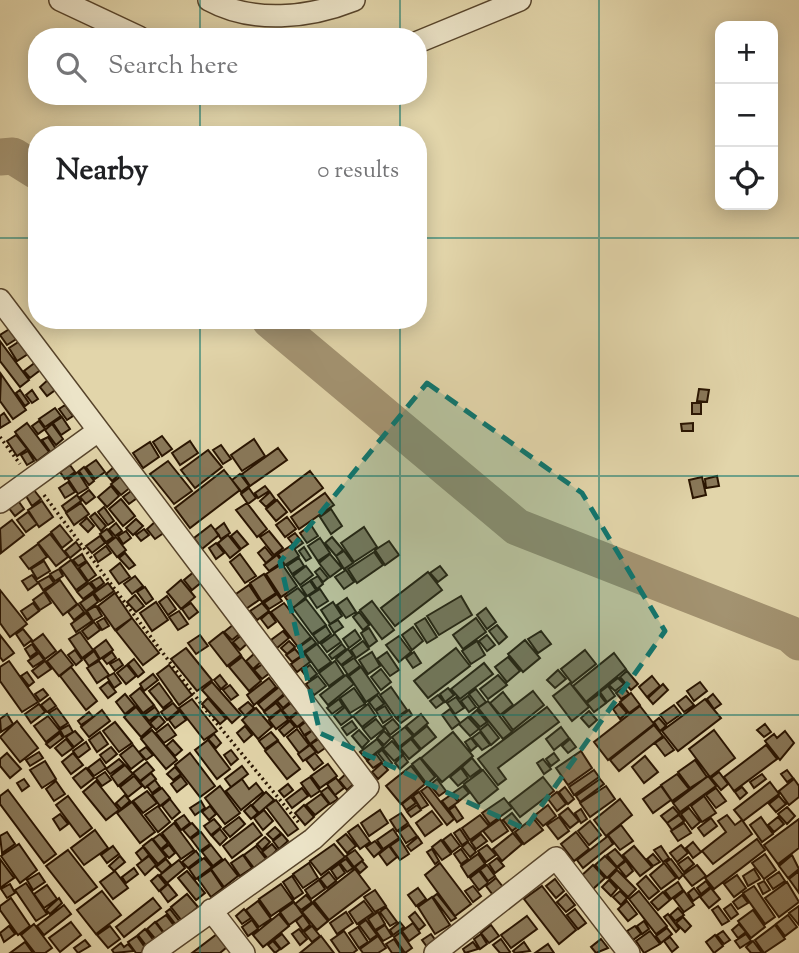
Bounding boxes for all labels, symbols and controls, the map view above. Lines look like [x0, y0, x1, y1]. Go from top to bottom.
map controls [715, 21, 778, 210]
button: + [715, 21, 778, 84]
search box [28, 28, 427, 105]
icon: search [52, 48, 90, 86]
text: Search here [108, 48, 238, 85]
button: − [715, 84, 778, 147]
button: locate [715, 147, 778, 210]
text: Nearby [56, 150, 148, 193]
text: 0 results [317, 155, 399, 188]

